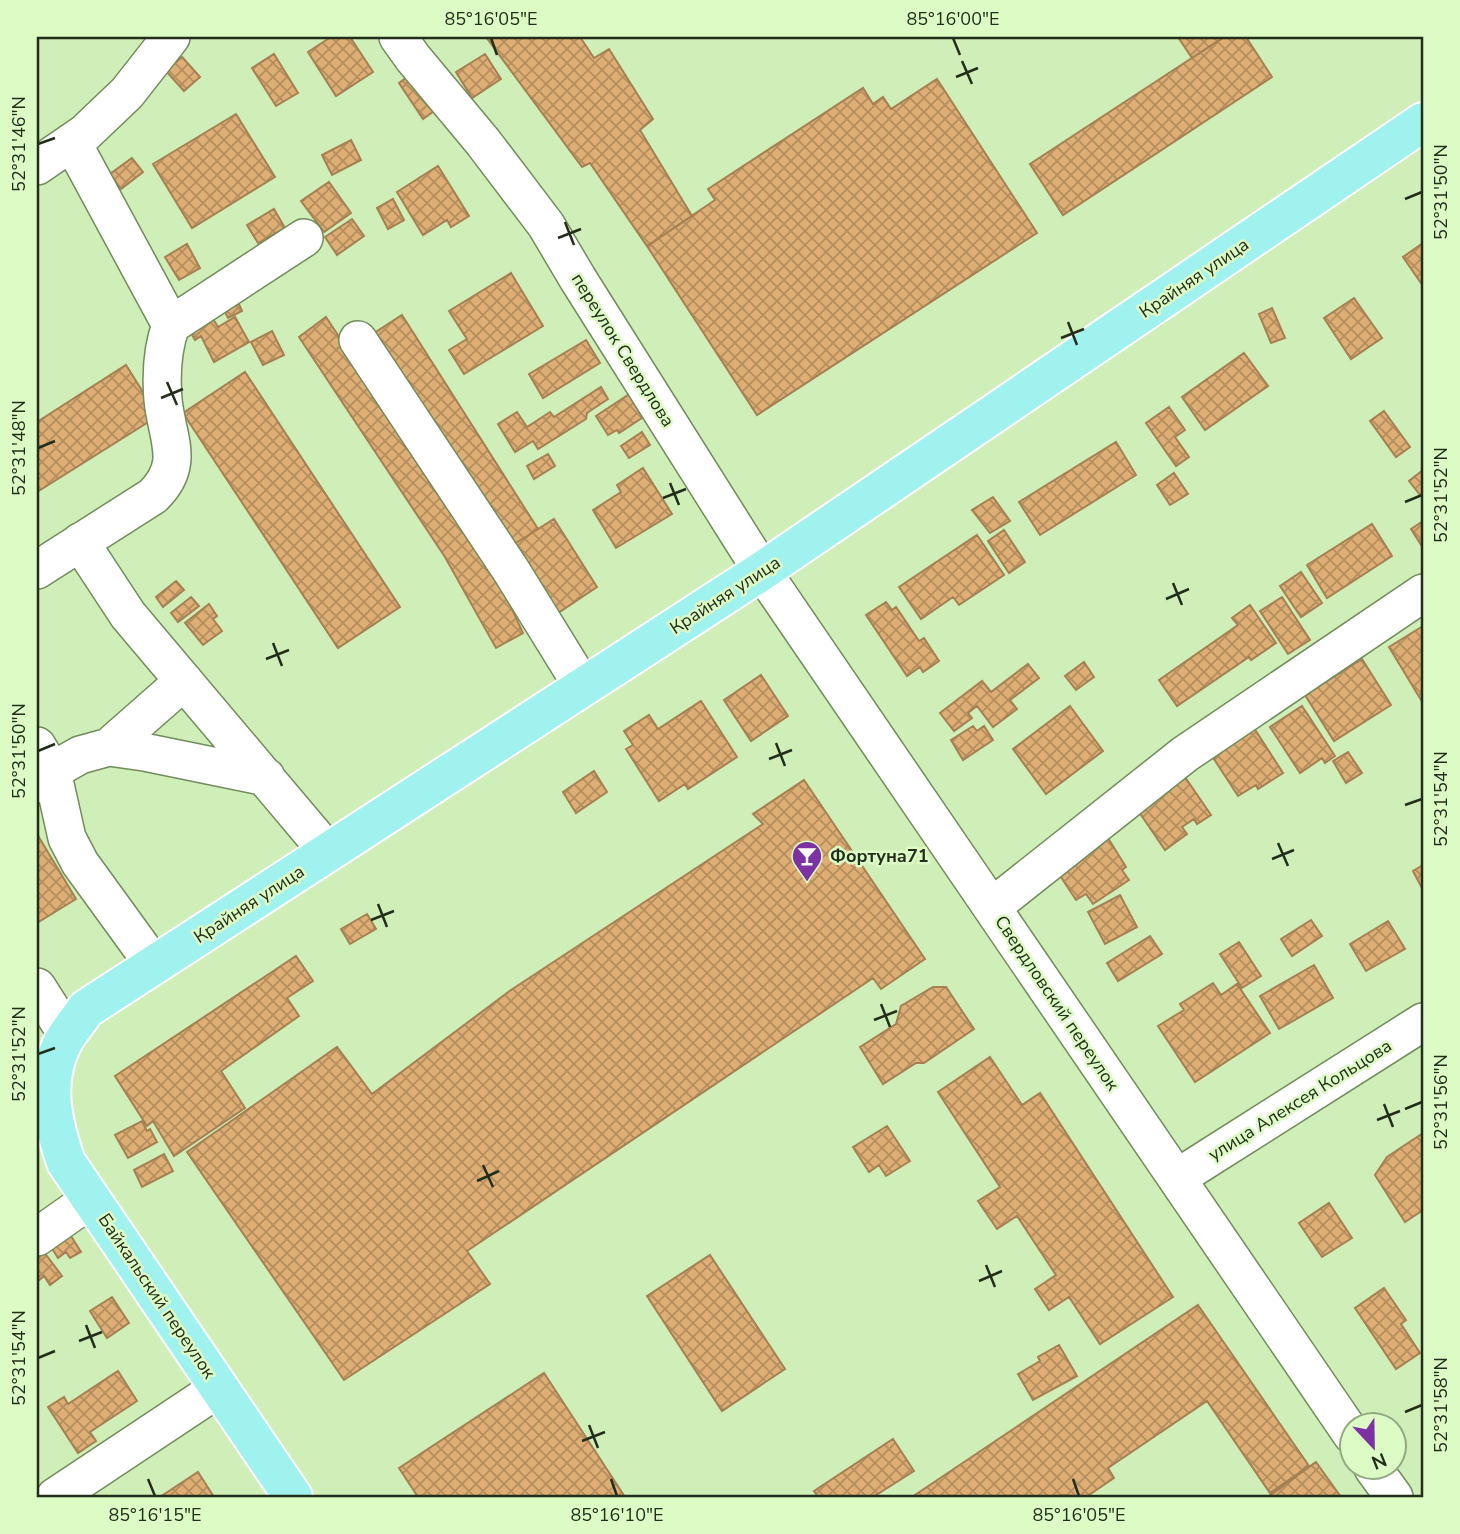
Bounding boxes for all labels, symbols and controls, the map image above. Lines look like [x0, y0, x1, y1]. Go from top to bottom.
text: 85°16'05"E [445, 7, 538, 31]
text: 85°16'00"E [907, 7, 1000, 31]
text: 52°31'46"N [7, 96, 31, 192]
text: 52°31'50"N [1429, 144, 1453, 240]
street label: Крайняя улица [1135, 232, 1253, 324]
street label: переулок Свердлова [566, 269, 680, 431]
text: 52°31'48"N [7, 400, 31, 496]
text: 52°31'52"N [1429, 447, 1453, 543]
street label: Крайняя улица [665, 550, 785, 640]
text: 52°31'50"N [7, 703, 31, 799]
text: 52°31'54"N [1429, 751, 1453, 847]
bar icon: Фортуна71 [790, 839, 824, 883]
place label: Фортуна71 [830, 844, 929, 868]
street label: Крайняя улица [189, 859, 309, 949]
street label: Свердловский переулок [989, 911, 1125, 1096]
text: 52°31'52"N [7, 1006, 31, 1102]
street label: улица Алексея Кольцова [1204, 1034, 1396, 1166]
text: 52°31'56"N [1429, 1054, 1453, 1150]
street label: Байкальский переулок [93, 1209, 222, 1384]
text: 52°31'54"N [7, 1310, 31, 1406]
text: 52°31'58"N [1429, 1357, 1453, 1453]
north arrow [1338, 1412, 1408, 1482]
text: N [1368, 1446, 1390, 1476]
text: 85°16'15"E [109, 1503, 202, 1527]
text: 85°16'10"E [571, 1503, 664, 1527]
text: 85°16'05"E [1033, 1503, 1126, 1527]

